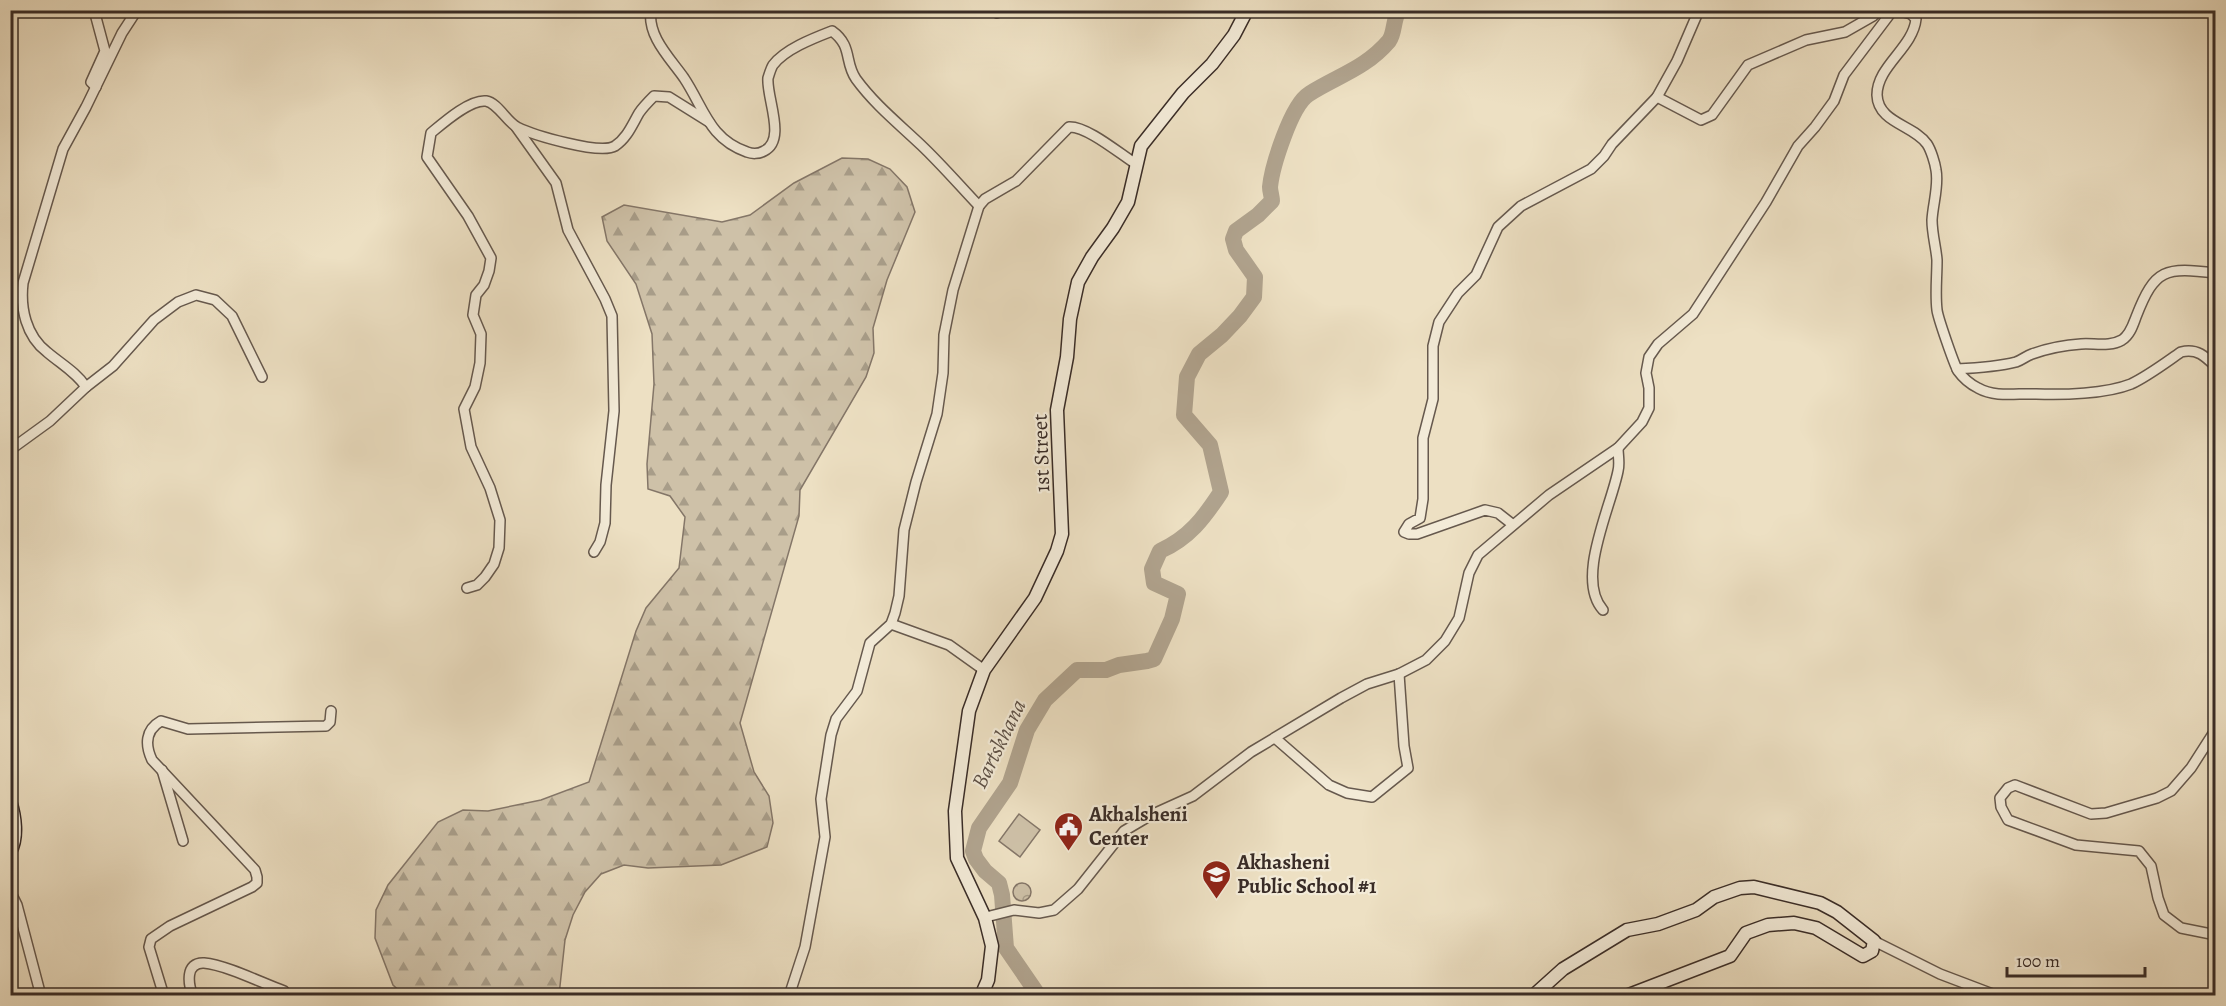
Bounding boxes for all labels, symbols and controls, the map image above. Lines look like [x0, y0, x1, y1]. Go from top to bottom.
street label: 1st Street [1026, 413, 1056, 493]
water label: Bartskhana [965, 694, 1033, 794]
place label: Akhalsheni Center [1088, 800, 1188, 852]
public building icon: Akhalsheni Center [1052, 810, 1084, 852]
place label: Akhasheni Public School #1 [1236, 848, 1377, 900]
school or university icon: Akhasheni Public School #1 [1200, 858, 1232, 900]
scale bar [2007, 940, 2145, 978]
text: 100 m [2016, 949, 2060, 973]

